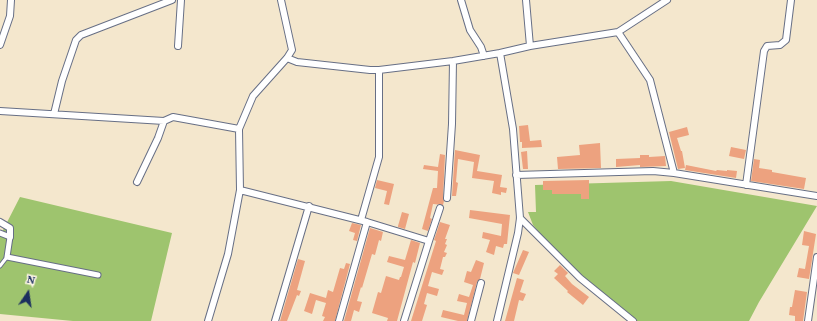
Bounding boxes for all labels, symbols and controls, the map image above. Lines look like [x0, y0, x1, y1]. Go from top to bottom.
north arrow [8, 273, 48, 313]
text: N [25, 273, 36, 289]

